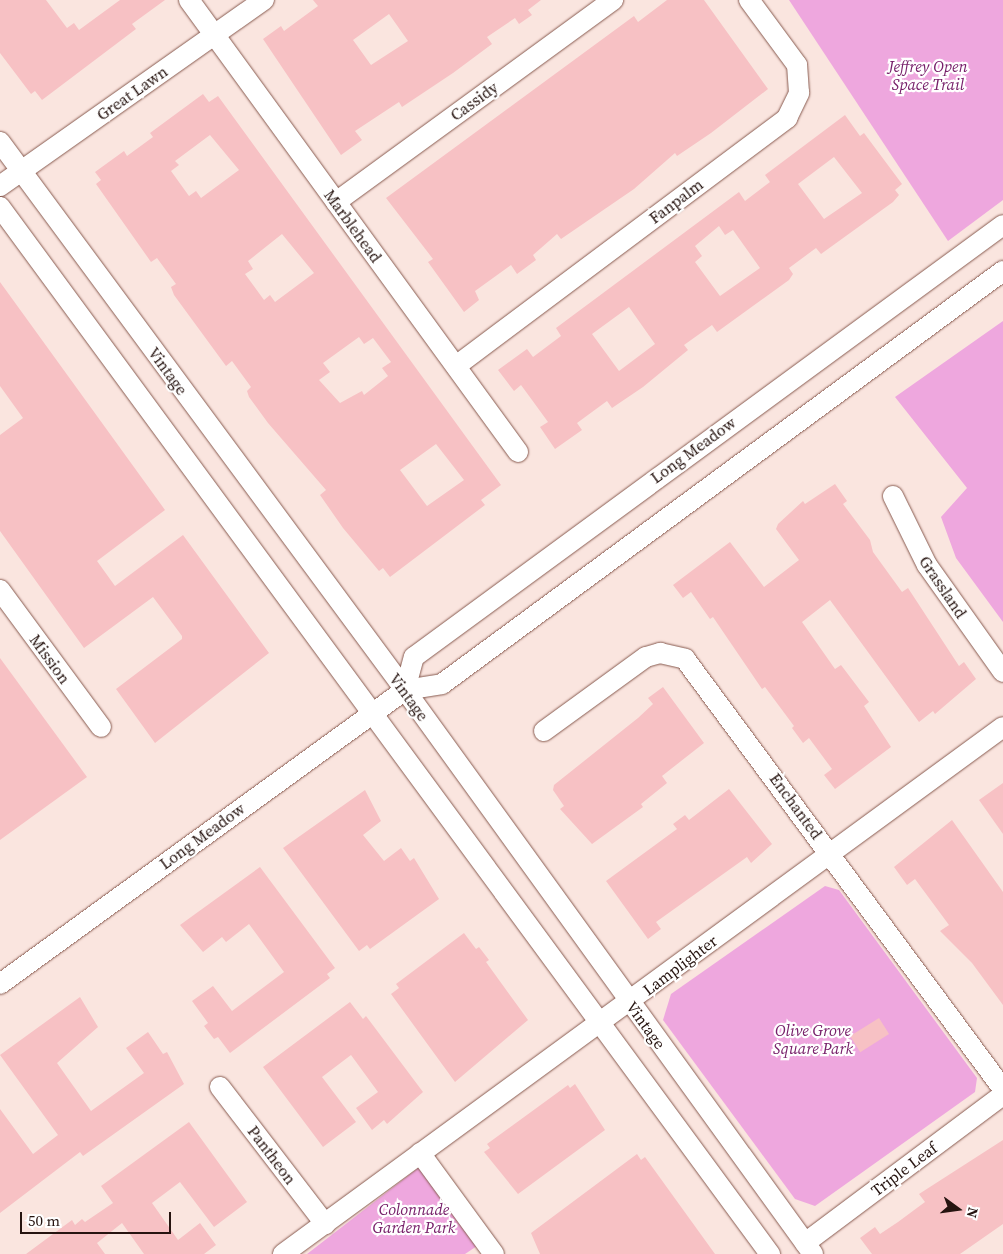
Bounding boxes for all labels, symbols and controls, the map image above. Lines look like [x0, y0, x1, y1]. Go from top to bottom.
park label: Jeffrey Open Space Trail [888, 56, 968, 94]
street label: Great Lawn [93, 62, 171, 124]
street label: Cassidy [447, 77, 501, 125]
street label: Fanpalm [645, 174, 707, 228]
street label: Marblehead [320, 186, 386, 266]
street label: Vintage [144, 343, 192, 399]
street label: Long Meadow [647, 413, 739, 487]
street label: Grassland [915, 552, 971, 622]
street label: Mission [26, 631, 74, 687]
street label: Vintage [385, 669, 433, 725]
street label: Enchanted [766, 769, 826, 843]
street label: Long Meadow [156, 799, 248, 873]
street label: Lamplighter [639, 931, 721, 999]
street label: Vintage [622, 997, 670, 1053]
park label: Olive Grove Square Park [773, 1020, 853, 1058]
street label: Pantheon [244, 1122, 300, 1188]
street label: Triple Leaf [867, 1138, 941, 1200]
north arrow [933, 1184, 983, 1234]
park label: Colonnade Garden Park [373, 1199, 455, 1237]
scale bar [22, 1202, 174, 1234]
text: N [962, 1205, 983, 1220]
text: 50 m [28, 1210, 60, 1231]

